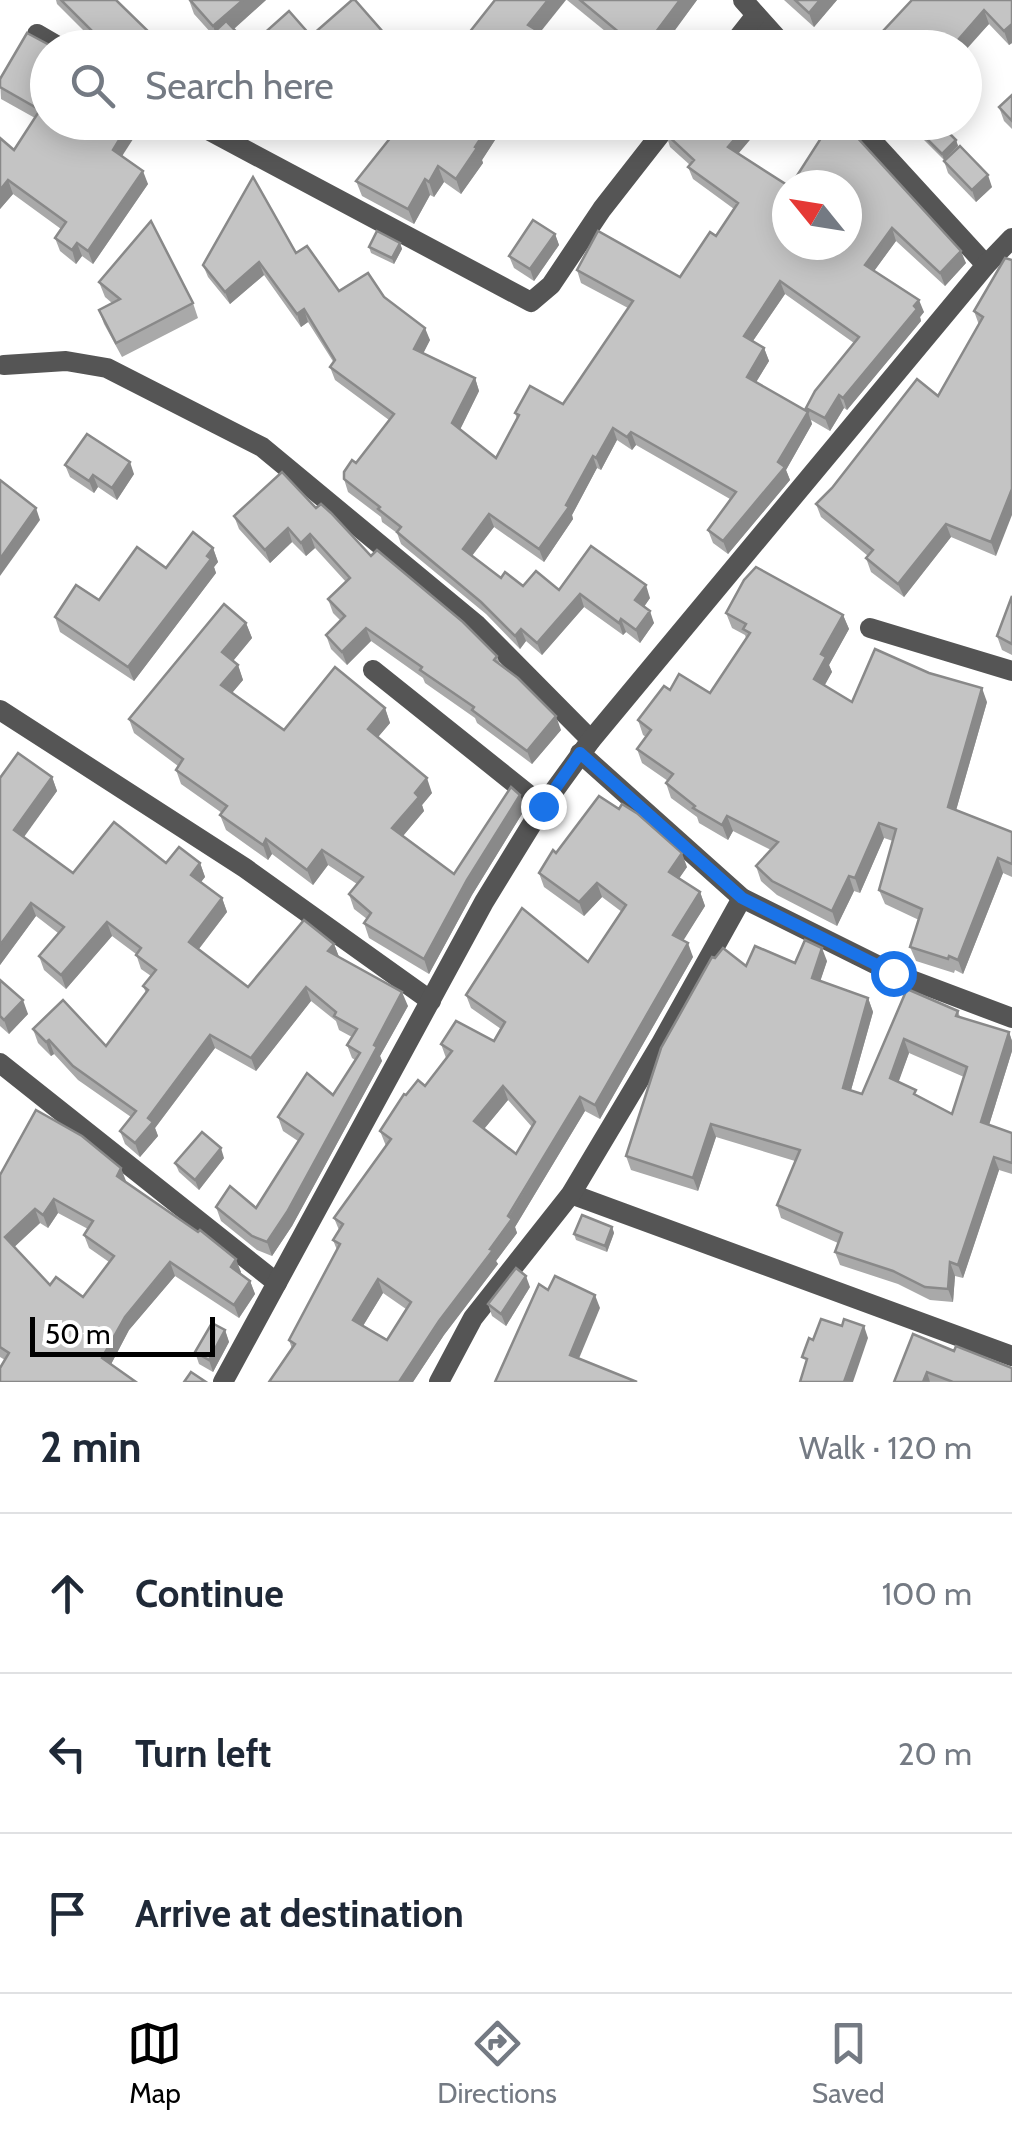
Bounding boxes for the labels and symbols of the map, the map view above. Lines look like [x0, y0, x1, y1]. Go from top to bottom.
north arrow [772, 170, 862, 260]
route end [521, 784, 567, 830]
route start [871, 951, 917, 997]
scale bar [30, 1312, 215, 1356]

